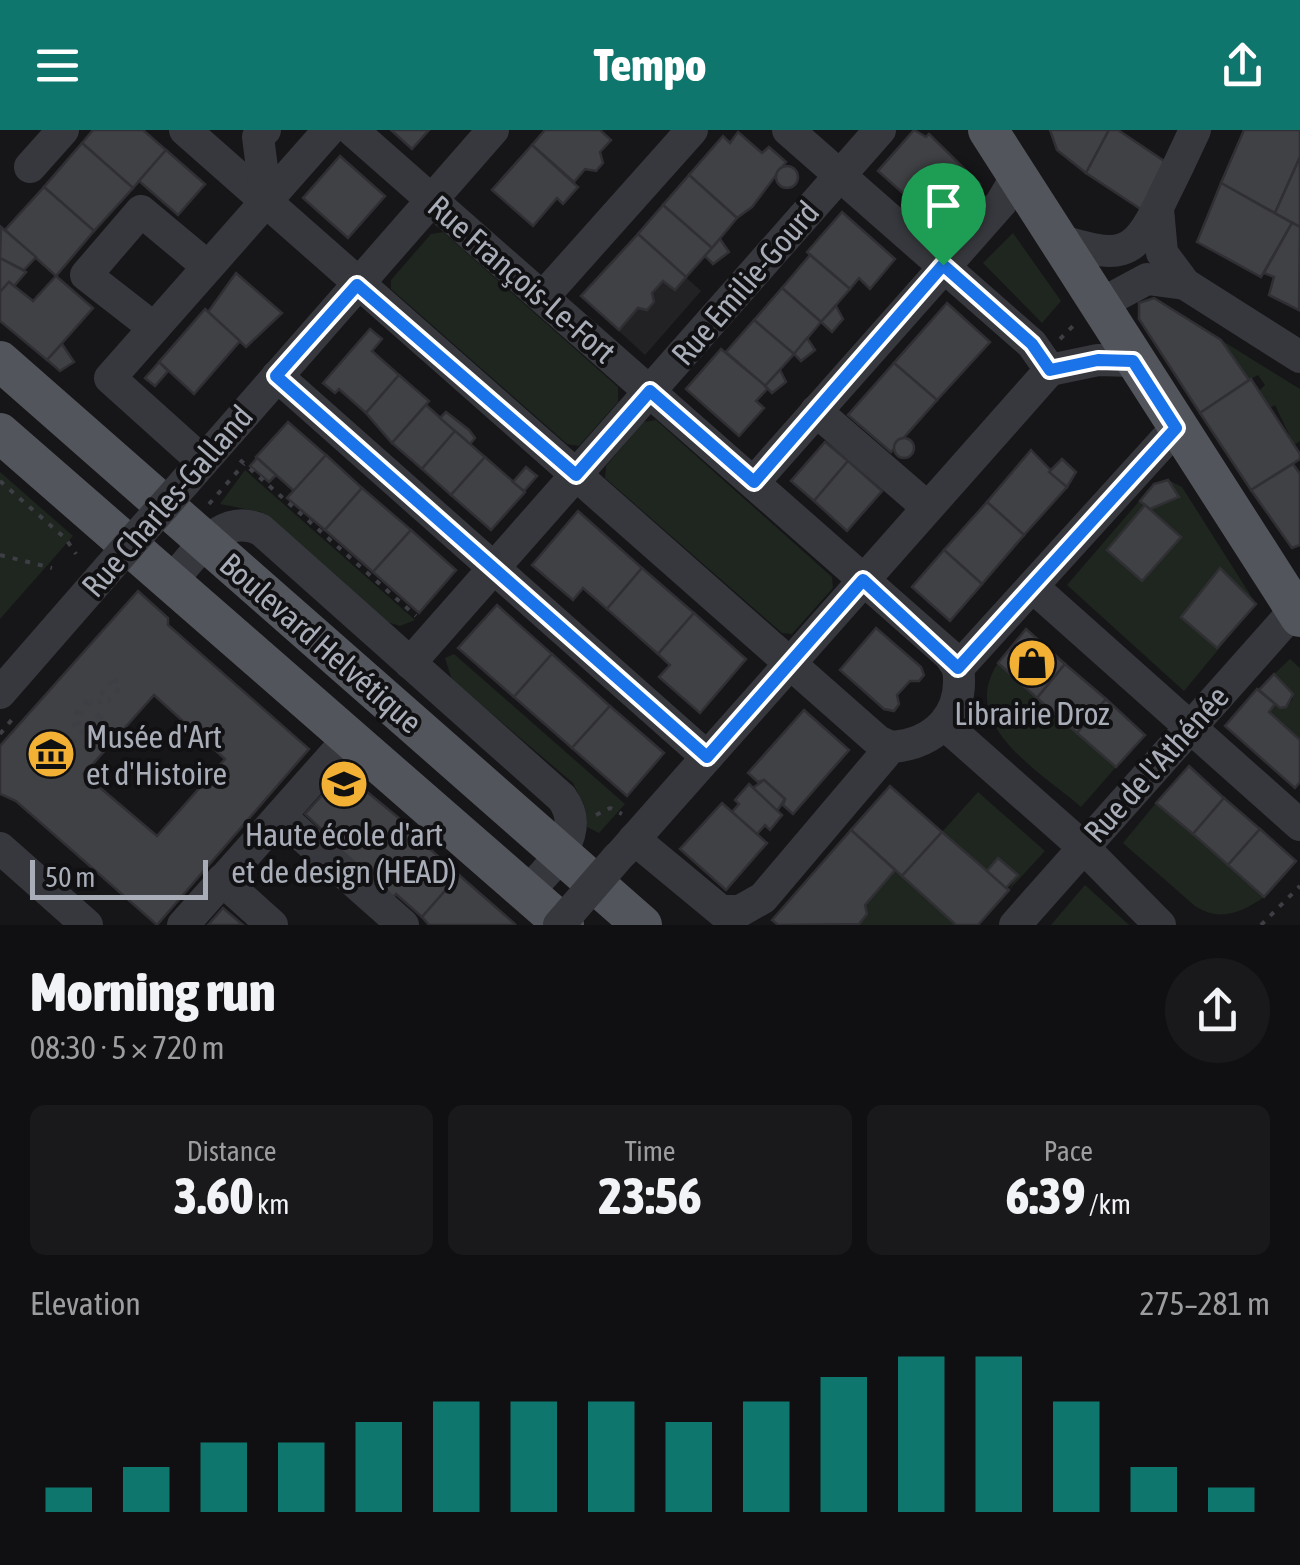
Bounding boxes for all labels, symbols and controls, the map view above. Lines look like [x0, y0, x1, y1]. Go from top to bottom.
icon: menu [30, 38, 85, 93]
icon: share [1215, 38, 1270, 93]
text: Tempo [594, 39, 706, 91]
pin [901, 163, 986, 266]
icon: arrive [916, 178, 971, 233]
street label: Rue François-Le-Fort [421, 188, 623, 370]
street label: Rue Emilie-Gourd [664, 194, 826, 372]
street label: Rue Charles-Galland [74, 398, 260, 604]
street label: Boulevard Helvétique [213, 545, 429, 741]
shop icon: Librairie Droz [1006, 637, 1058, 689]
street label: Rue de l'Athénée [1076, 678, 1236, 850]
place label: Librairie Droz [954, 695, 1110, 732]
place label: Musée d'Art et d'Histoire [86, 718, 227, 792]
museum icon: Musée d'Art et d'Histoire [25, 728, 77, 780]
school or university icon: Haute école d'art et de design (HEAD) [318, 758, 370, 810]
place label: Haute école d'art et de design (HEAD) [231, 816, 457, 890]
scale bar [30, 855, 208, 900]
text: 50 m [45, 861, 95, 893]
button: share [1165, 958, 1270, 1063]
text: Morning run [30, 960, 276, 1023]
text: 08:30 · 5 × 720 m [30, 1029, 224, 1066]
text: Distance [187, 1135, 277, 1167]
text: Time [624, 1135, 676, 1167]
text: Pace [1044, 1135, 1093, 1167]
text: 3.60 [174, 1167, 253, 1225]
text: 23:56 [599, 1167, 701, 1225]
text: 6:39 [1006, 1167, 1085, 1225]
text: km [253, 1188, 290, 1220]
text: /km [1085, 1188, 1131, 1220]
text: Elevation [30, 1285, 141, 1322]
text: 275–281 m [1140, 1285, 1270, 1322]

